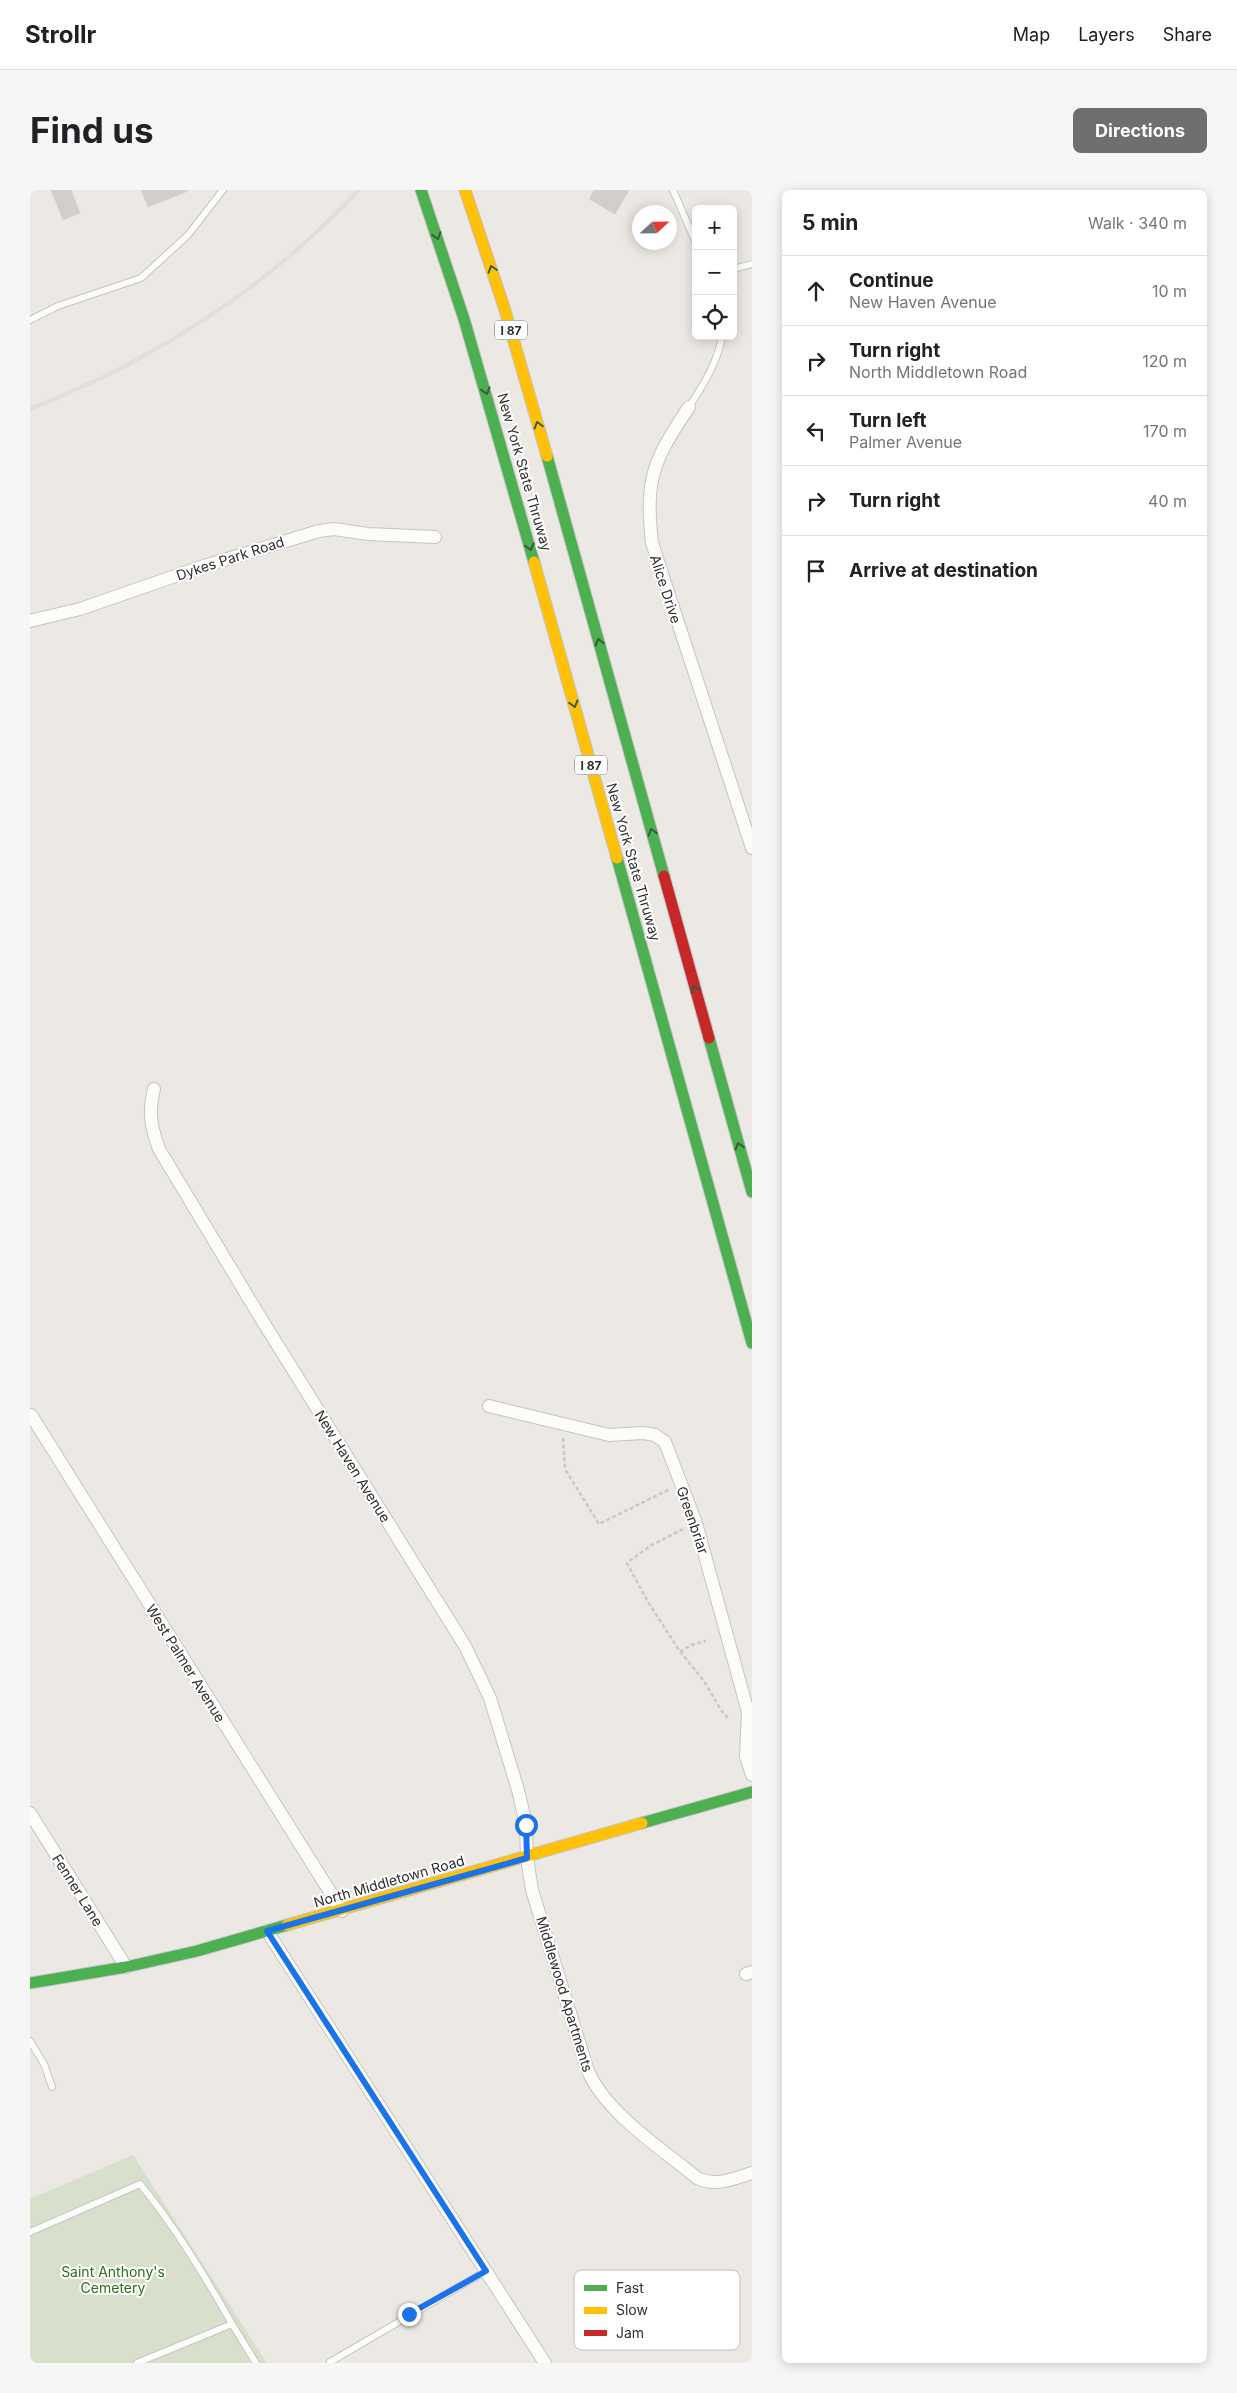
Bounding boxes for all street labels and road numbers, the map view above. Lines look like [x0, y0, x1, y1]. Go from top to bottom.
road number: I 87 [495, 320, 527, 340]
street label: New York State Thruway [494, 391, 556, 553]
street label: Dykes Park Road [174, 533, 286, 583]
street label: Alice Drive [647, 552, 685, 626]
road number: I 87 [575, 756, 607, 774]
street label: New York State Thruway [603, 781, 665, 943]
street label: New Haven Avenue [312, 1407, 394, 1525]
street label: Greenbriar [673, 1484, 713, 1556]
street label: West Palmer Avenue [143, 1601, 229, 1725]
street label: Fenner Lane [49, 1851, 107, 1929]
street label: North Middletown Road [312, 1851, 466, 1911]
street label: Middlewood Apartments [533, 1914, 597, 2074]

